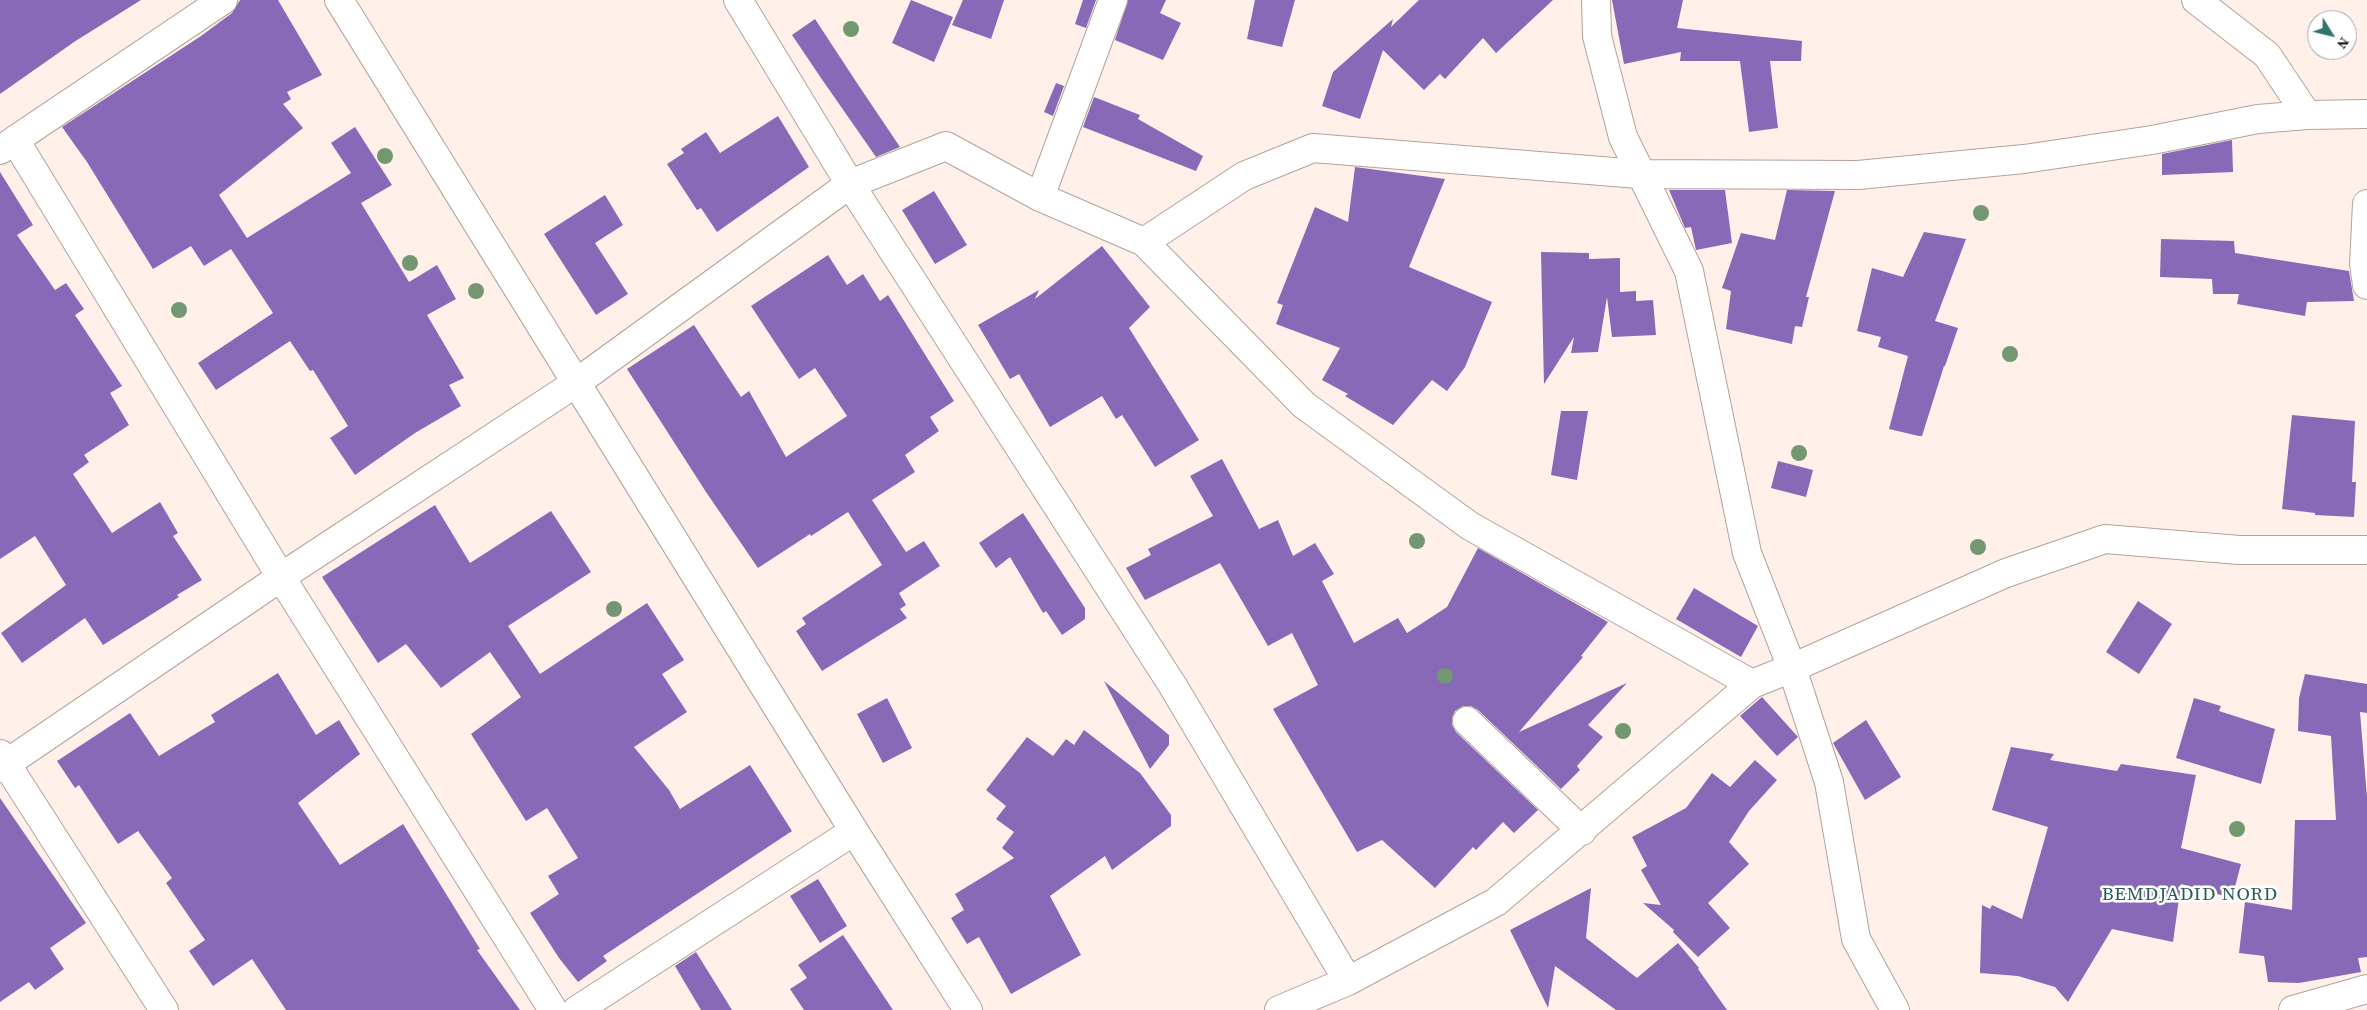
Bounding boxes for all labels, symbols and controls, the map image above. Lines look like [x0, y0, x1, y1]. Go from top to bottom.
north arrow [2307, 10, 2357, 60]
text: N [2332, 33, 2354, 53]
district label: BEMDJADID NORD [2100, 884, 2280, 906]

